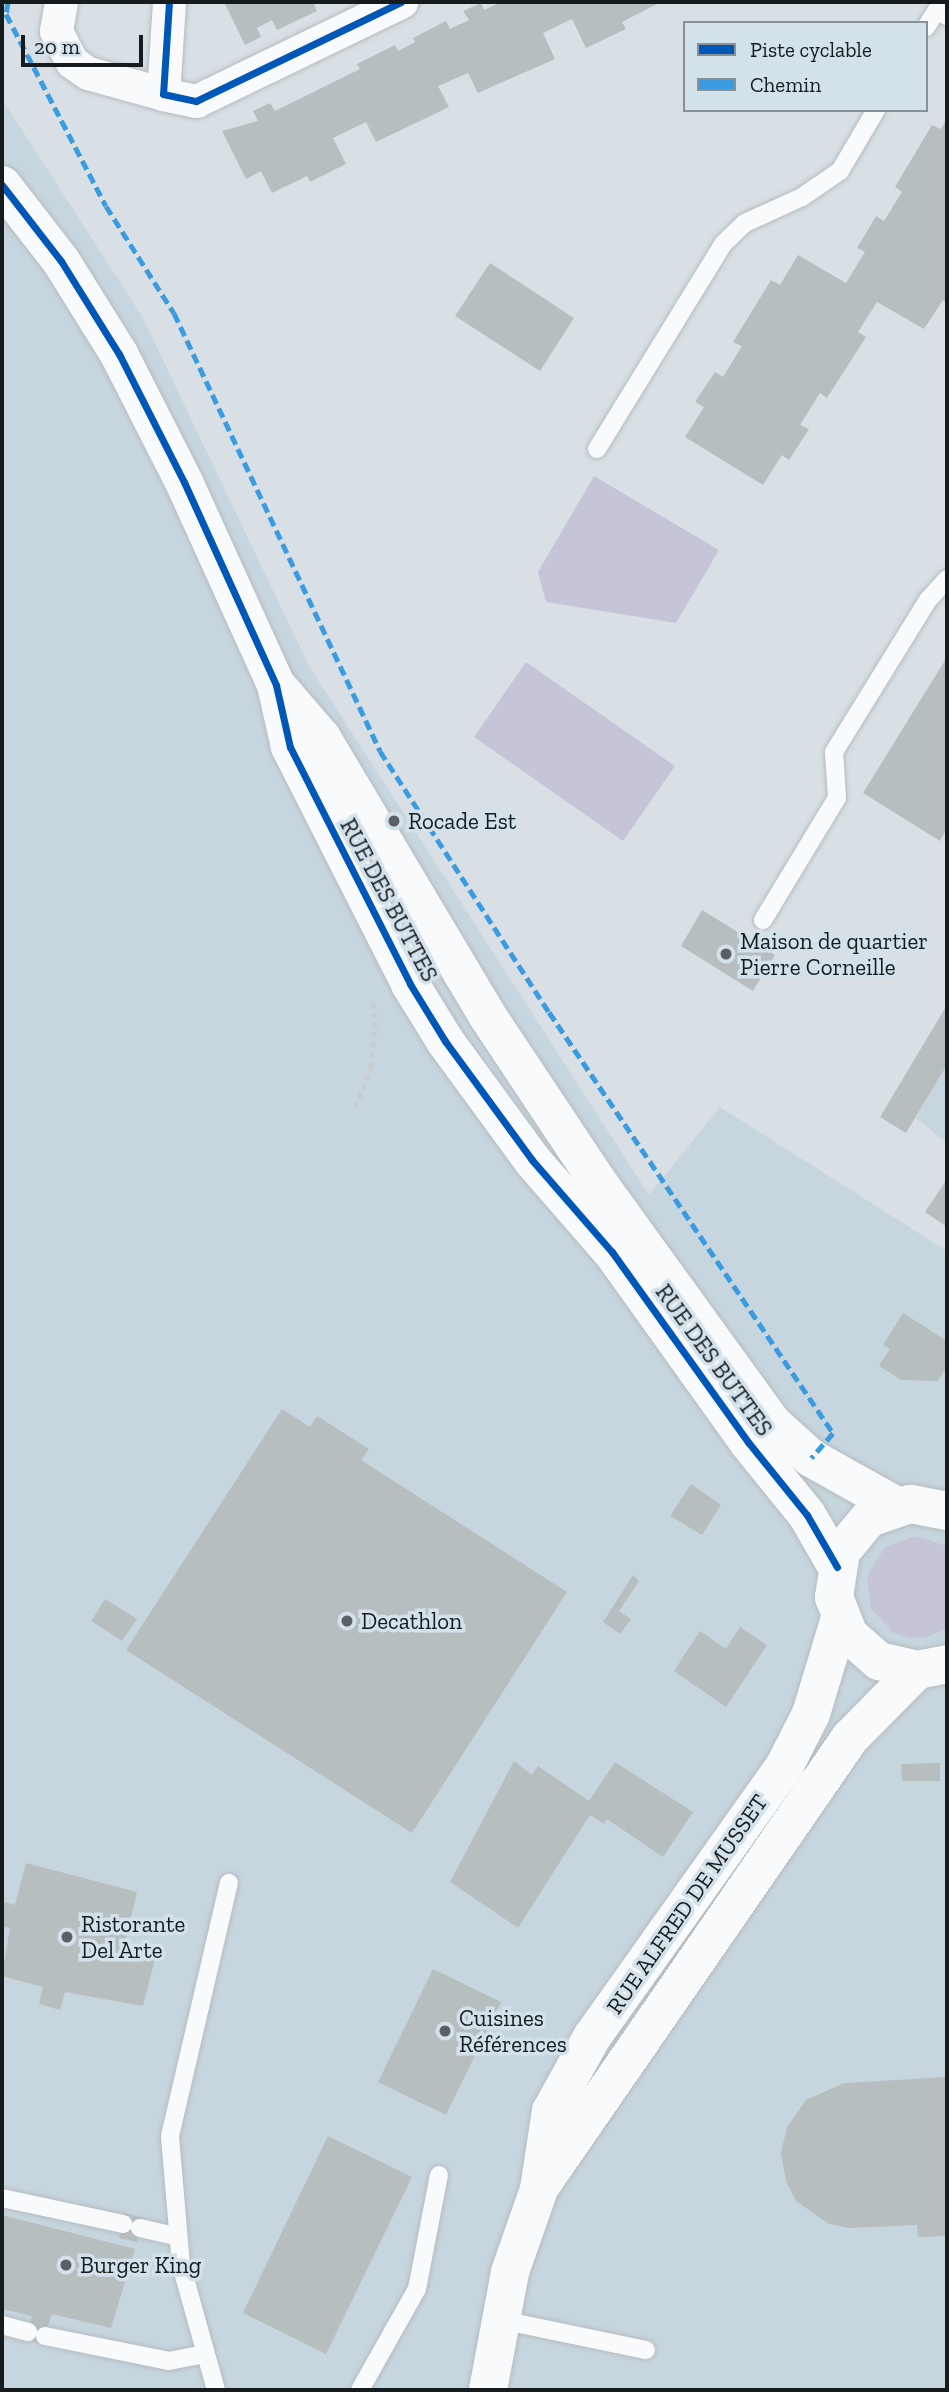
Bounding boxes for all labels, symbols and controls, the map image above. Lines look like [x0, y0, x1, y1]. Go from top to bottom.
scale bar [24, 21, 147, 65]
legend [683, 21, 928, 112]
text: 20 m [34, 34, 80, 59]
text: Piste cyclable [750, 37, 872, 62]
text: Chemin [750, 72, 821, 97]
place label: Rocade Est [408, 807, 516, 835]
marker: Rocade Est [386, 813, 402, 829]
street label: RUE DES BUTTES [334, 814, 444, 986]
place label: Maison de quartier Pierre Corneille [740, 927, 928, 981]
marker: Maison de quartier Pierre Corneille [718, 946, 734, 962]
street label: RUE DES BUTTES [650, 1279, 778, 1441]
place label: Decathlon [361, 1607, 462, 1635]
marker: Decathlon [339, 1613, 355, 1629]
street label: RUE ALFRED DE MUSSET [600, 1789, 774, 2019]
place label: Ristorante Del Arte [81, 1910, 185, 1964]
marker: Ristorante Del Arte [59, 1929, 75, 1945]
place label: Cuisines Références [459, 2004, 567, 2058]
marker: Cuisines Références [437, 2023, 453, 2039]
place label: Burger King [80, 2251, 202, 2279]
marker: Burger King [58, 2257, 74, 2273]

